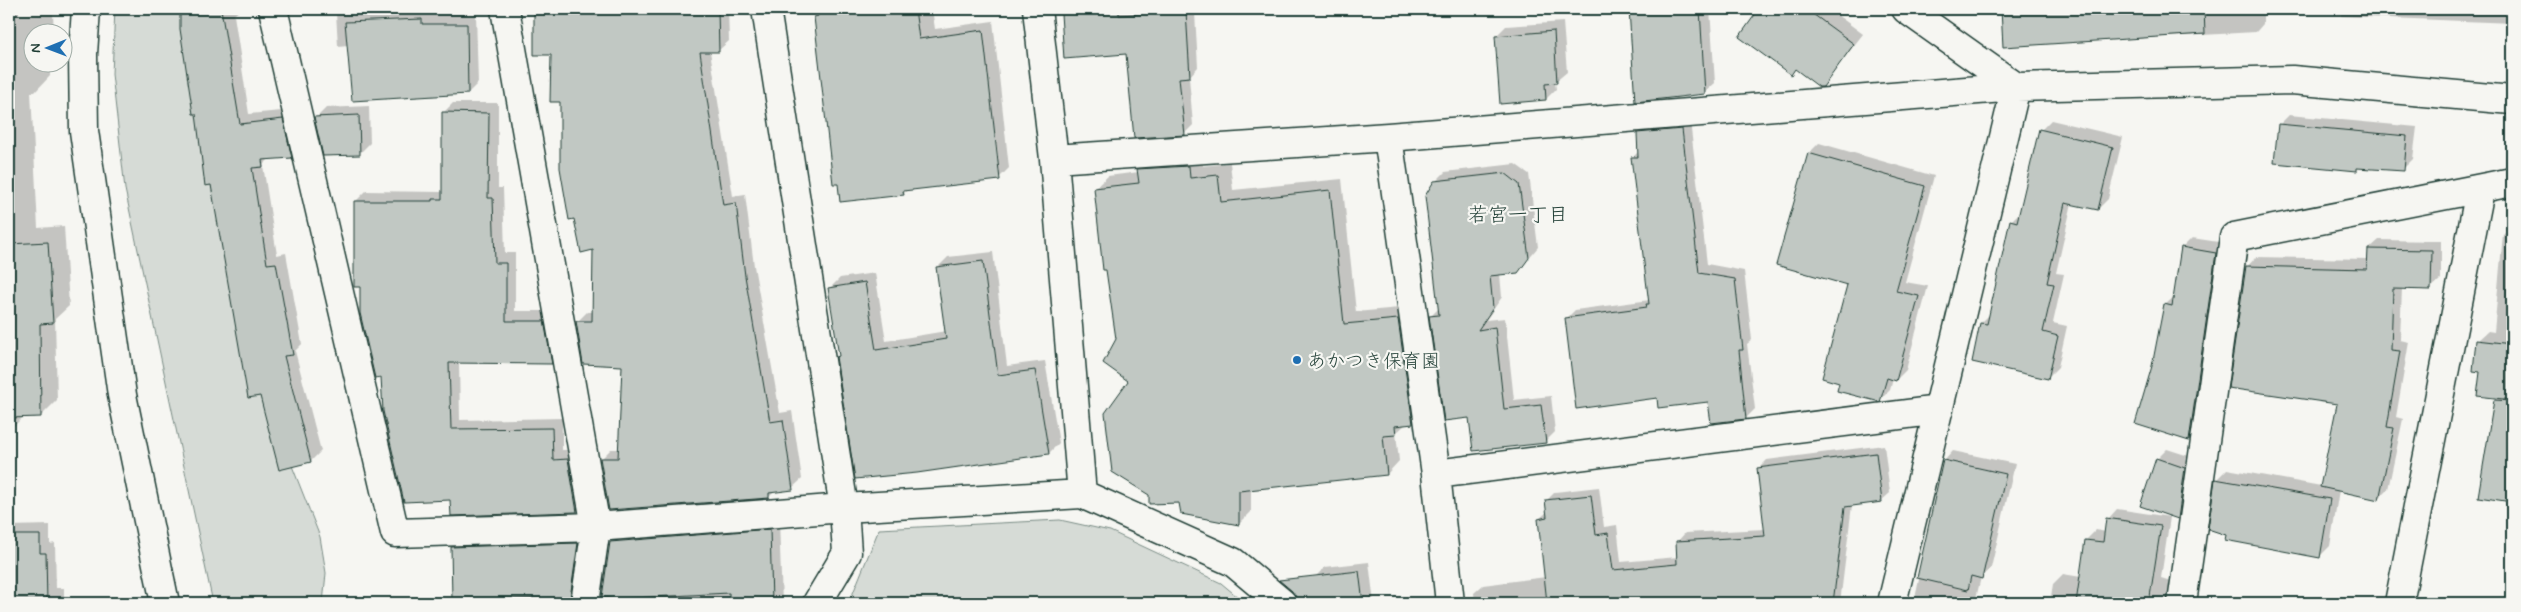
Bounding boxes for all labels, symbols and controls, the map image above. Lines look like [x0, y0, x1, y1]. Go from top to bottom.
north arrow [22, 22, 72, 72]
text: N [27, 43, 45, 53]
district label: 若宮一丁目 [1468, 202, 1568, 229]
place label: あかつき保育園 [1307, 349, 1440, 374]
marker: あかつき保育園 [1291, 354, 1303, 366]

